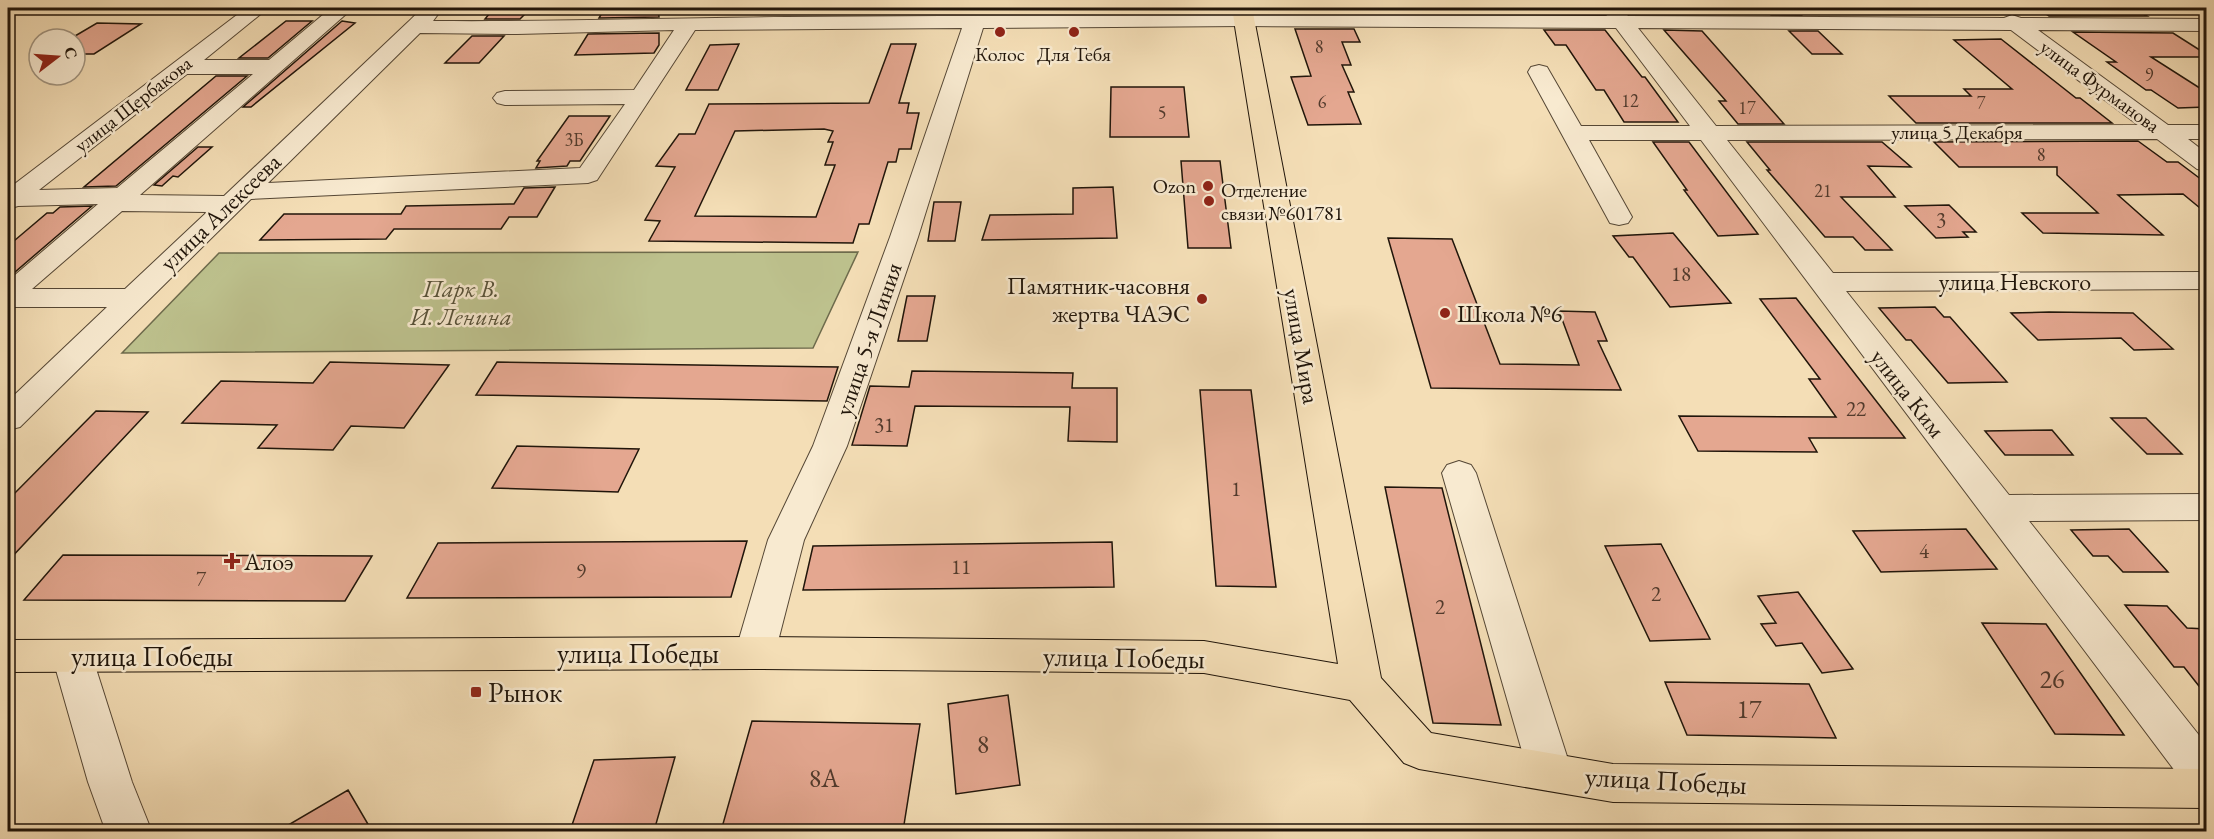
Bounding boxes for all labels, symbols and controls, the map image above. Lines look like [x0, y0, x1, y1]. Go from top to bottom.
marker: Колос [993, 25, 1007, 39]
marker: Для Тебя [1067, 25, 1081, 39]
north arrow [27, 27, 87, 87]
street label: улица Фурманова [2035, 34, 2165, 138]
house number: 8 [1315, 35, 1323, 58]
place label: Колос [975, 41, 1025, 67]
place label: Для Тебя [1037, 41, 1111, 67]
text: С [59, 44, 83, 61]
street label: улица Щербакова [69, 50, 197, 158]
house number: 9 [2145, 63, 2154, 86]
house number: 12 [1621, 89, 1639, 112]
house number: 6 [1318, 90, 1327, 113]
house number: 7 [1977, 91, 1986, 114]
house number: 17 [1738, 96, 1756, 119]
house number: 5 [1158, 101, 1166, 124]
street label: улица 5 Декабря [1891, 119, 2023, 145]
house number: 3Б [564, 128, 584, 151]
house number: 8 [2037, 143, 2045, 166]
street label: улица Алексеева [153, 146, 287, 278]
place label: Ozon [1153, 173, 1196, 199]
place label: Отделение связи №601781 [1221, 177, 1343, 226]
marker: Ozon [1201, 179, 1215, 193]
house number: 21 [1814, 179, 1832, 202]
marker: Отделение связи №601781 [1202, 194, 1216, 208]
house number: 3 [1936, 206, 1946, 233]
street label: улица 5-я Линия [827, 258, 909, 420]
house number: 18 [1671, 260, 1691, 287]
street label: улица Невского [1939, 266, 2091, 297]
place label: Памятник-часовня жертва ЧАЭС [1007, 270, 1190, 329]
park label: Парк В. И. Ленина [409, 273, 512, 332]
street label: улица Мира [1277, 286, 1327, 407]
marker: Памятник-часовня жертва ЧАЭС [1195, 292, 1209, 306]
place label: Школа №6 [1457, 298, 1562, 329]
marker: Школа №6 [1438, 306, 1452, 320]
street label: улица Ким [1864, 342, 1952, 444]
house number: 22 [1846, 395, 1866, 422]
house number: 31 [874, 411, 894, 438]
house number: 1 [1231, 475, 1241, 502]
house number: 4 [1919, 537, 1930, 564]
place label: Алоэ [243, 546, 293, 577]
house number: 11 [951, 553, 971, 580]
marker: Алоэ [225, 554, 239, 568]
house number: 9 [576, 557, 586, 584]
house number: 7 [196, 565, 207, 592]
house number: 2 [1651, 580, 1661, 607]
house number: 2 [1435, 593, 1445, 620]
street label: улица Победы [557, 635, 719, 671]
street label: улица Победы [71, 638, 233, 674]
street label: улица Победы [1043, 638, 1205, 676]
house number: 26 [2040, 662, 2064, 696]
place label: Рынок [488, 674, 562, 710]
marker: Рынок [469, 685, 483, 699]
house number: 17 [1737, 692, 1762, 726]
house number: 8 [977, 727, 989, 761]
street label: улица Победы [1584, 758, 1748, 802]
house number: 8А [809, 761, 840, 795]

